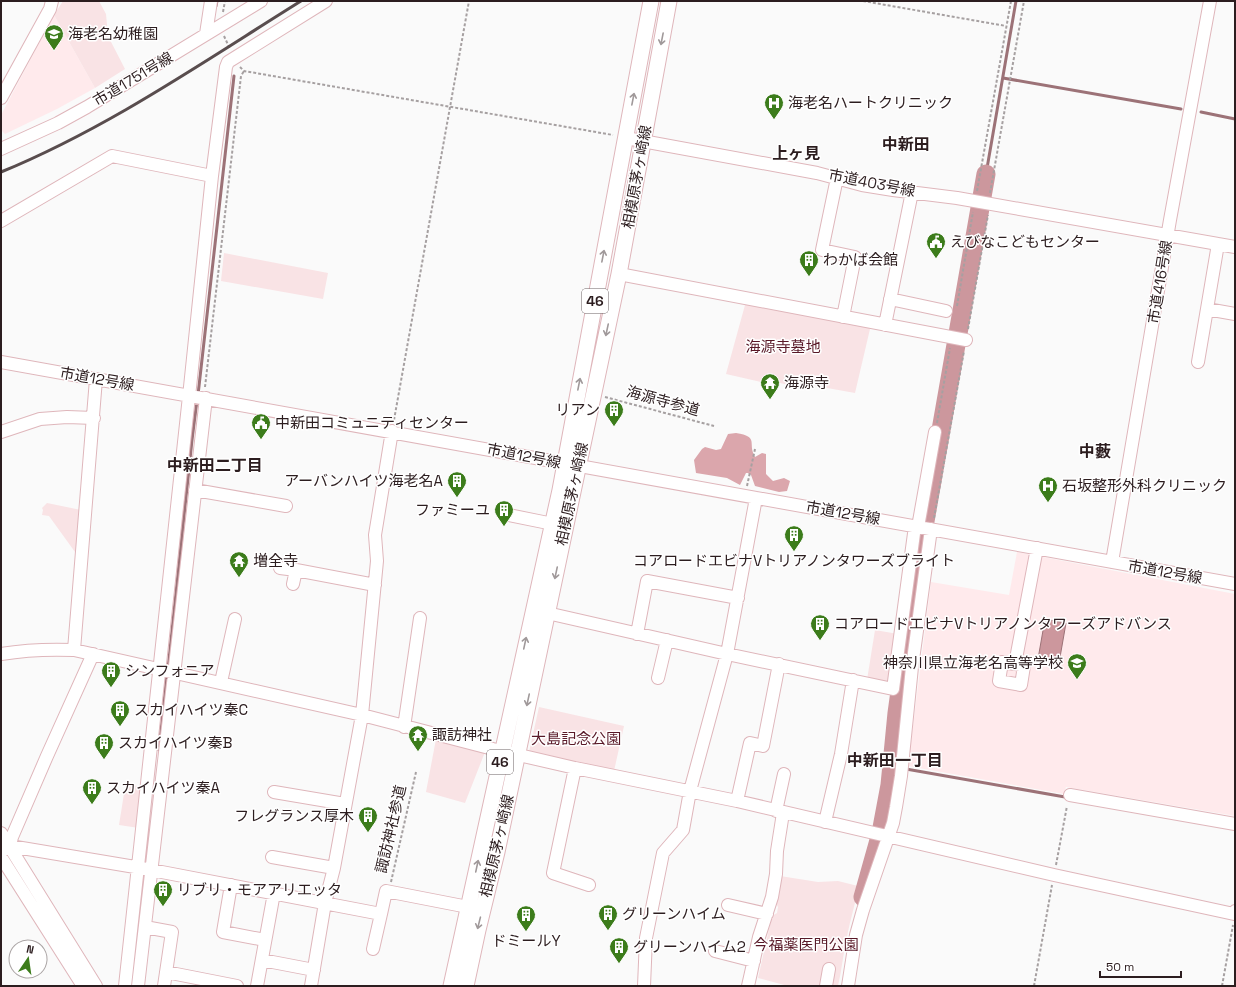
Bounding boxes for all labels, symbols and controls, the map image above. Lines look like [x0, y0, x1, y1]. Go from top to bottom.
school or university icon: 海老名幼稚園 [43, 23, 65, 51]
place label: 海老名幼稚園 [68, 24, 158, 43]
one-way arrow [658, 32, 666, 45]
street label: 市道1751号線 [89, 47, 176, 110]
hospital icon: 海老名ハートクリニック [763, 92, 785, 120]
one-way arrow [629, 93, 637, 106]
place label: 海老名ハートクリニック [788, 93, 953, 112]
street label: 相模原茅ヶ崎線 [618, 124, 655, 230]
district label: 中新田 [882, 134, 930, 155]
district label: 上ヶ見 [772, 143, 820, 164]
street label: 市道403号線 [827, 165, 917, 200]
public building icon: えびなこどもセンター [925, 231, 947, 259]
place label: えびなこどもセンター [950, 232, 1100, 251]
street label: 市道416号線 [1144, 239, 1175, 325]
building icon: わかば会館 [798, 249, 820, 277]
one-way arrow [600, 250, 608, 263]
place label: わかば会館 [823, 250, 898, 269]
road number: 46 [582, 289, 608, 313]
one-way arrow [602, 323, 610, 336]
park label: 海源寺墓地 [745, 337, 821, 356]
street label: 市道12号線 [58, 363, 136, 394]
temple icon: 海源寺 [759, 372, 781, 400]
place label: 海源寺 [784, 373, 829, 392]
one-way arrow [576, 378, 584, 391]
street label: 海源寺参道 [624, 382, 702, 419]
building icon: リアン [603, 399, 625, 427]
place label: リアン [556, 400, 600, 419]
public building icon: 中新田コミュニティセンター [250, 412, 272, 440]
place label: 中新田コミュニティセンター [275, 413, 469, 432]
street label: 市道12号線 [485, 439, 563, 472]
street label: 相模原茅ヶ崎線 [551, 441, 592, 547]
district label: 中藪 [1079, 441, 1111, 462]
district label: 中新田二丁目 [167, 455, 263, 476]
building icon: アーバンハイツ海老名A [446, 470, 468, 498]
place label: アーバンハイツ海老名A [284, 471, 444, 490]
hospital icon: 石坂整形外科クリニック [1037, 475, 1059, 503]
place label: 石坂整形外科クリニック [1062, 476, 1227, 495]
street label: 市道12号線 [804, 497, 882, 528]
building icon: ファミーユ [493, 499, 515, 527]
place label: ファミーユ [415, 500, 490, 519]
building icon: コアロードエビナVトリアノンタワーズブライト [783, 524, 805, 552]
temple icon: 増全寺 [228, 550, 250, 578]
place label: 増全寺 [253, 551, 298, 570]
place label: コアロードエビナVトリアノンタワーズブライト [633, 551, 955, 570]
street label: 市道12号線 [1126, 556, 1204, 587]
one-way arrow [551, 566, 559, 579]
building icon: コアロードエビナVトリアノンタワーズアドバンス [809, 613, 831, 641]
place label: コアロードエビナVトリアノンタワーズアドバンス [834, 614, 1172, 633]
one-way arrow [522, 637, 530, 650]
school or university icon: 神奈川県立海老名高等学校 [1066, 652, 1088, 680]
place label: 神奈川県立海老名高等学校 [883, 653, 1063, 672]
building icon: シンフォニア [100, 660, 122, 688]
place label: シンフォニア [125, 661, 215, 680]
one-way arrow [524, 693, 532, 706]
building icon: スカイハイツ秦C [109, 699, 131, 727]
place label: スカイハイツ秦C [134, 700, 248, 719]
temple icon: 諏訪神社 [407, 724, 429, 752]
place label: 諏訪神社 [432, 725, 492, 744]
park label: 大島記念公園 [531, 729, 621, 748]
building icon: スカイハイツ秦B [93, 732, 115, 760]
place label: スカイハイツ秦B [118, 733, 232, 752]
road number: 46 [487, 750, 513, 774]
district label: 中新田一丁目 [847, 750, 943, 771]
building icon: スカイハイツ秦A [81, 777, 103, 805]
place label: スカイハイツ秦A [106, 778, 220, 797]
street label: 諏訪神社参道 [371, 783, 410, 875]
street label: 相模原茅ヶ崎線 [475, 793, 518, 899]
building icon: フレグランス厚木 [357, 805, 379, 833]
place label: フレグランス厚木 [234, 806, 354, 825]
one-way arrow [474, 860, 482, 873]
building icon: リブリ・モアアリエッタ [152, 879, 174, 907]
place label: リブリ・モアアリエッタ [177, 880, 342, 899]
building icon: グリーンハイム [597, 903, 619, 931]
building icon: ドミールY [515, 904, 537, 932]
place label: グリーンハイム [622, 904, 726, 923]
one-way arrow [475, 916, 483, 929]
place label: ドミールY [491, 931, 561, 950]
park label: 今福薬医門公園 [753, 935, 859, 954]
building icon: グリーンハイム2 [608, 936, 630, 964]
place label: グリーンハイム2 [633, 937, 746, 956]
north arrow [8, 939, 48, 979]
text: N [25, 942, 35, 957]
scale bar [1100, 953, 1181, 979]
text: 50 m [1106, 959, 1134, 975]

